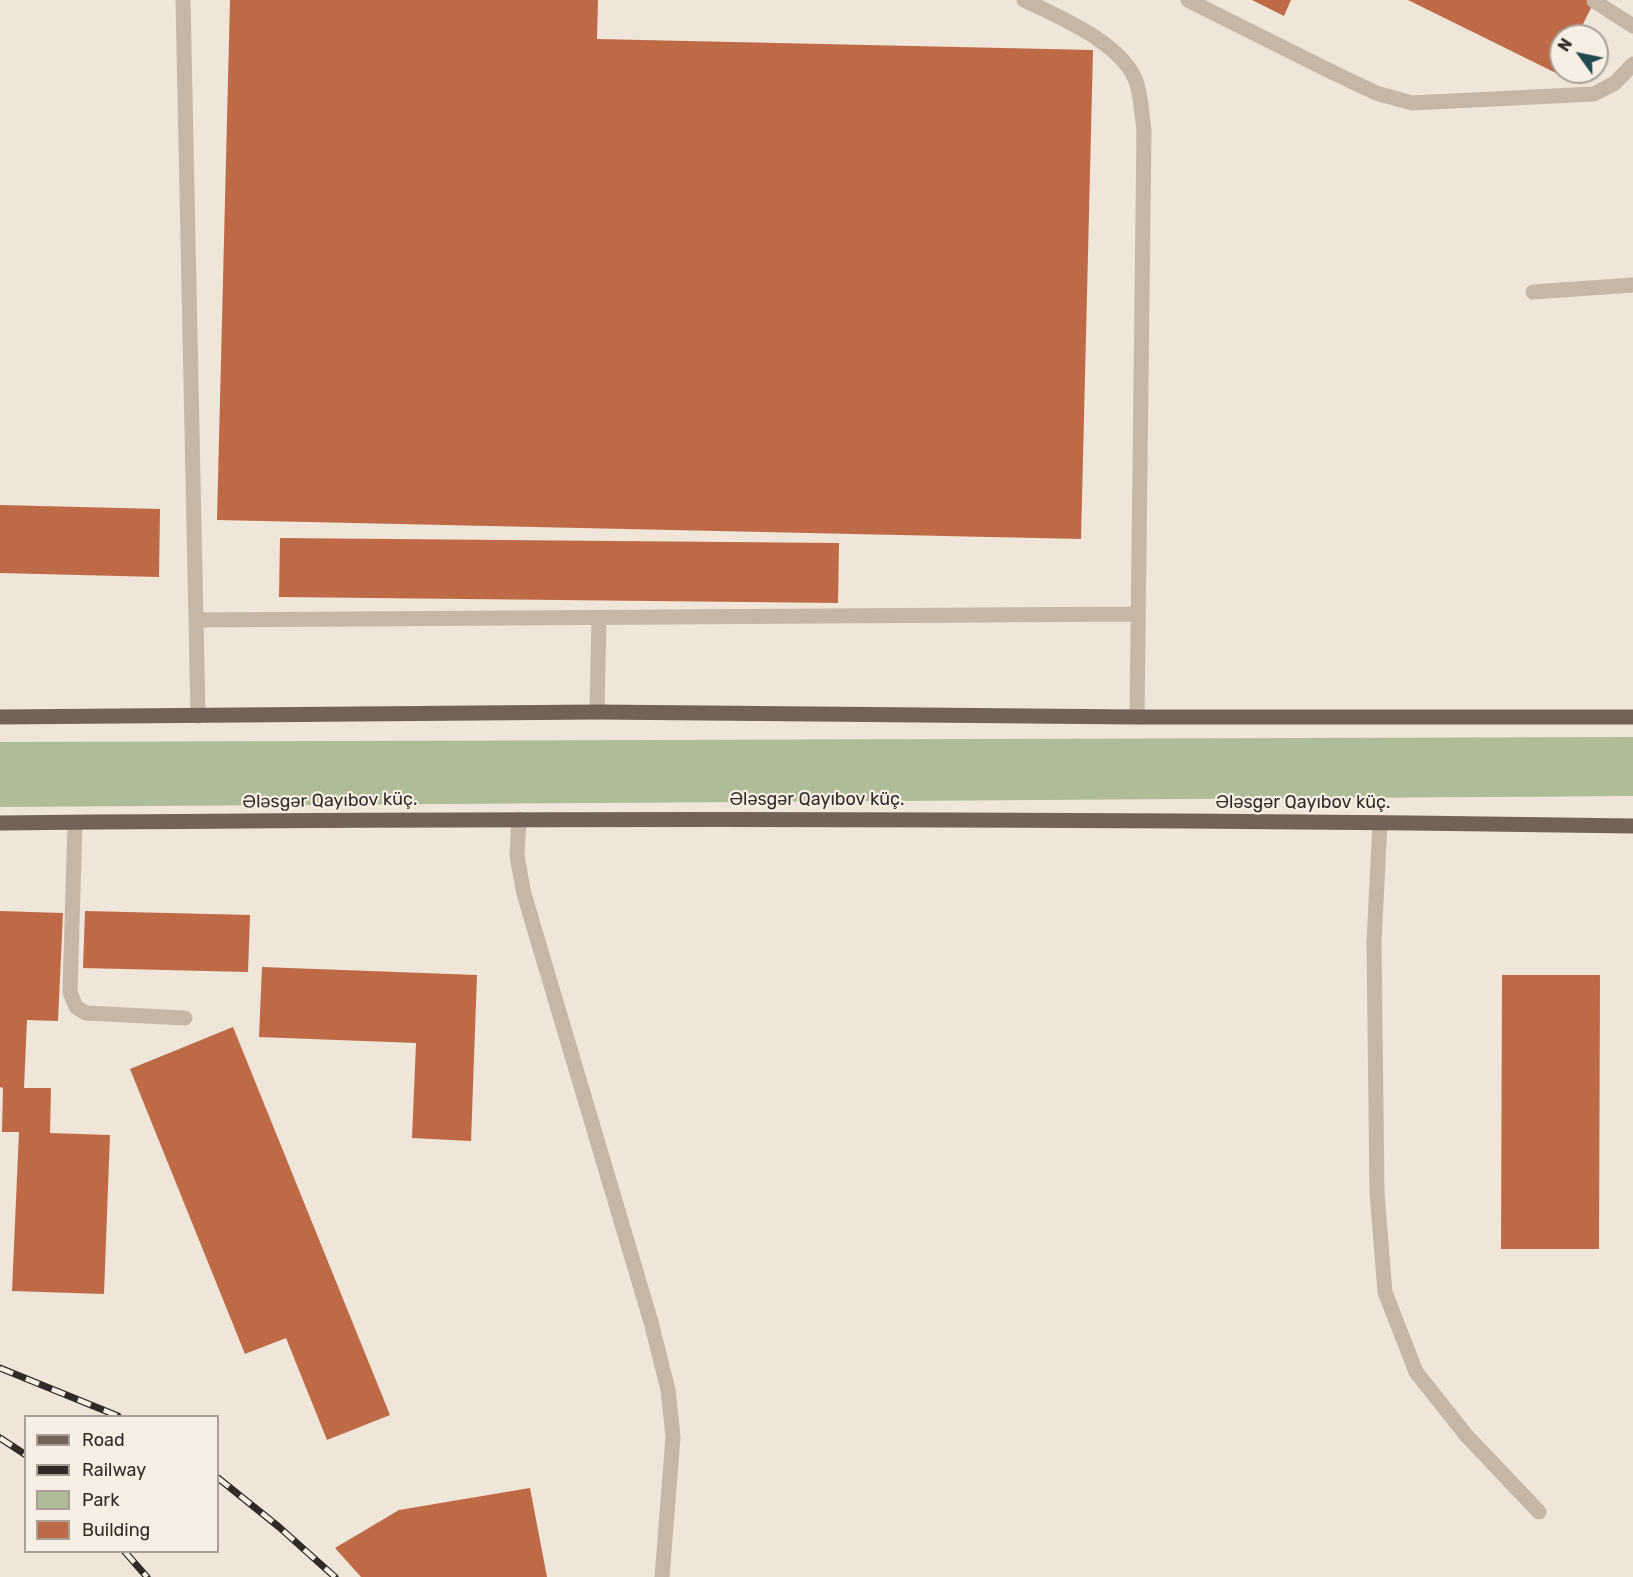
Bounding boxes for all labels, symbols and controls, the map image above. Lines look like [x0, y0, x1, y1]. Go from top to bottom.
north arrow [1549, 24, 1609, 84]
text: N [1554, 35, 1576, 55]
street label: Ələsgər Qayıbov küç. [242, 789, 418, 813]
street label: Ələsgər Qayıbov küç. [730, 789, 904, 811]
street label: Ələsgər Qayıbov küç. [1216, 792, 1390, 814]
legend [24, 1415, 219, 1553]
text: Road [82, 1429, 125, 1451]
text: Railway [82, 1459, 146, 1481]
text: Park [82, 1489, 119, 1511]
text: Building [82, 1519, 150, 1541]

